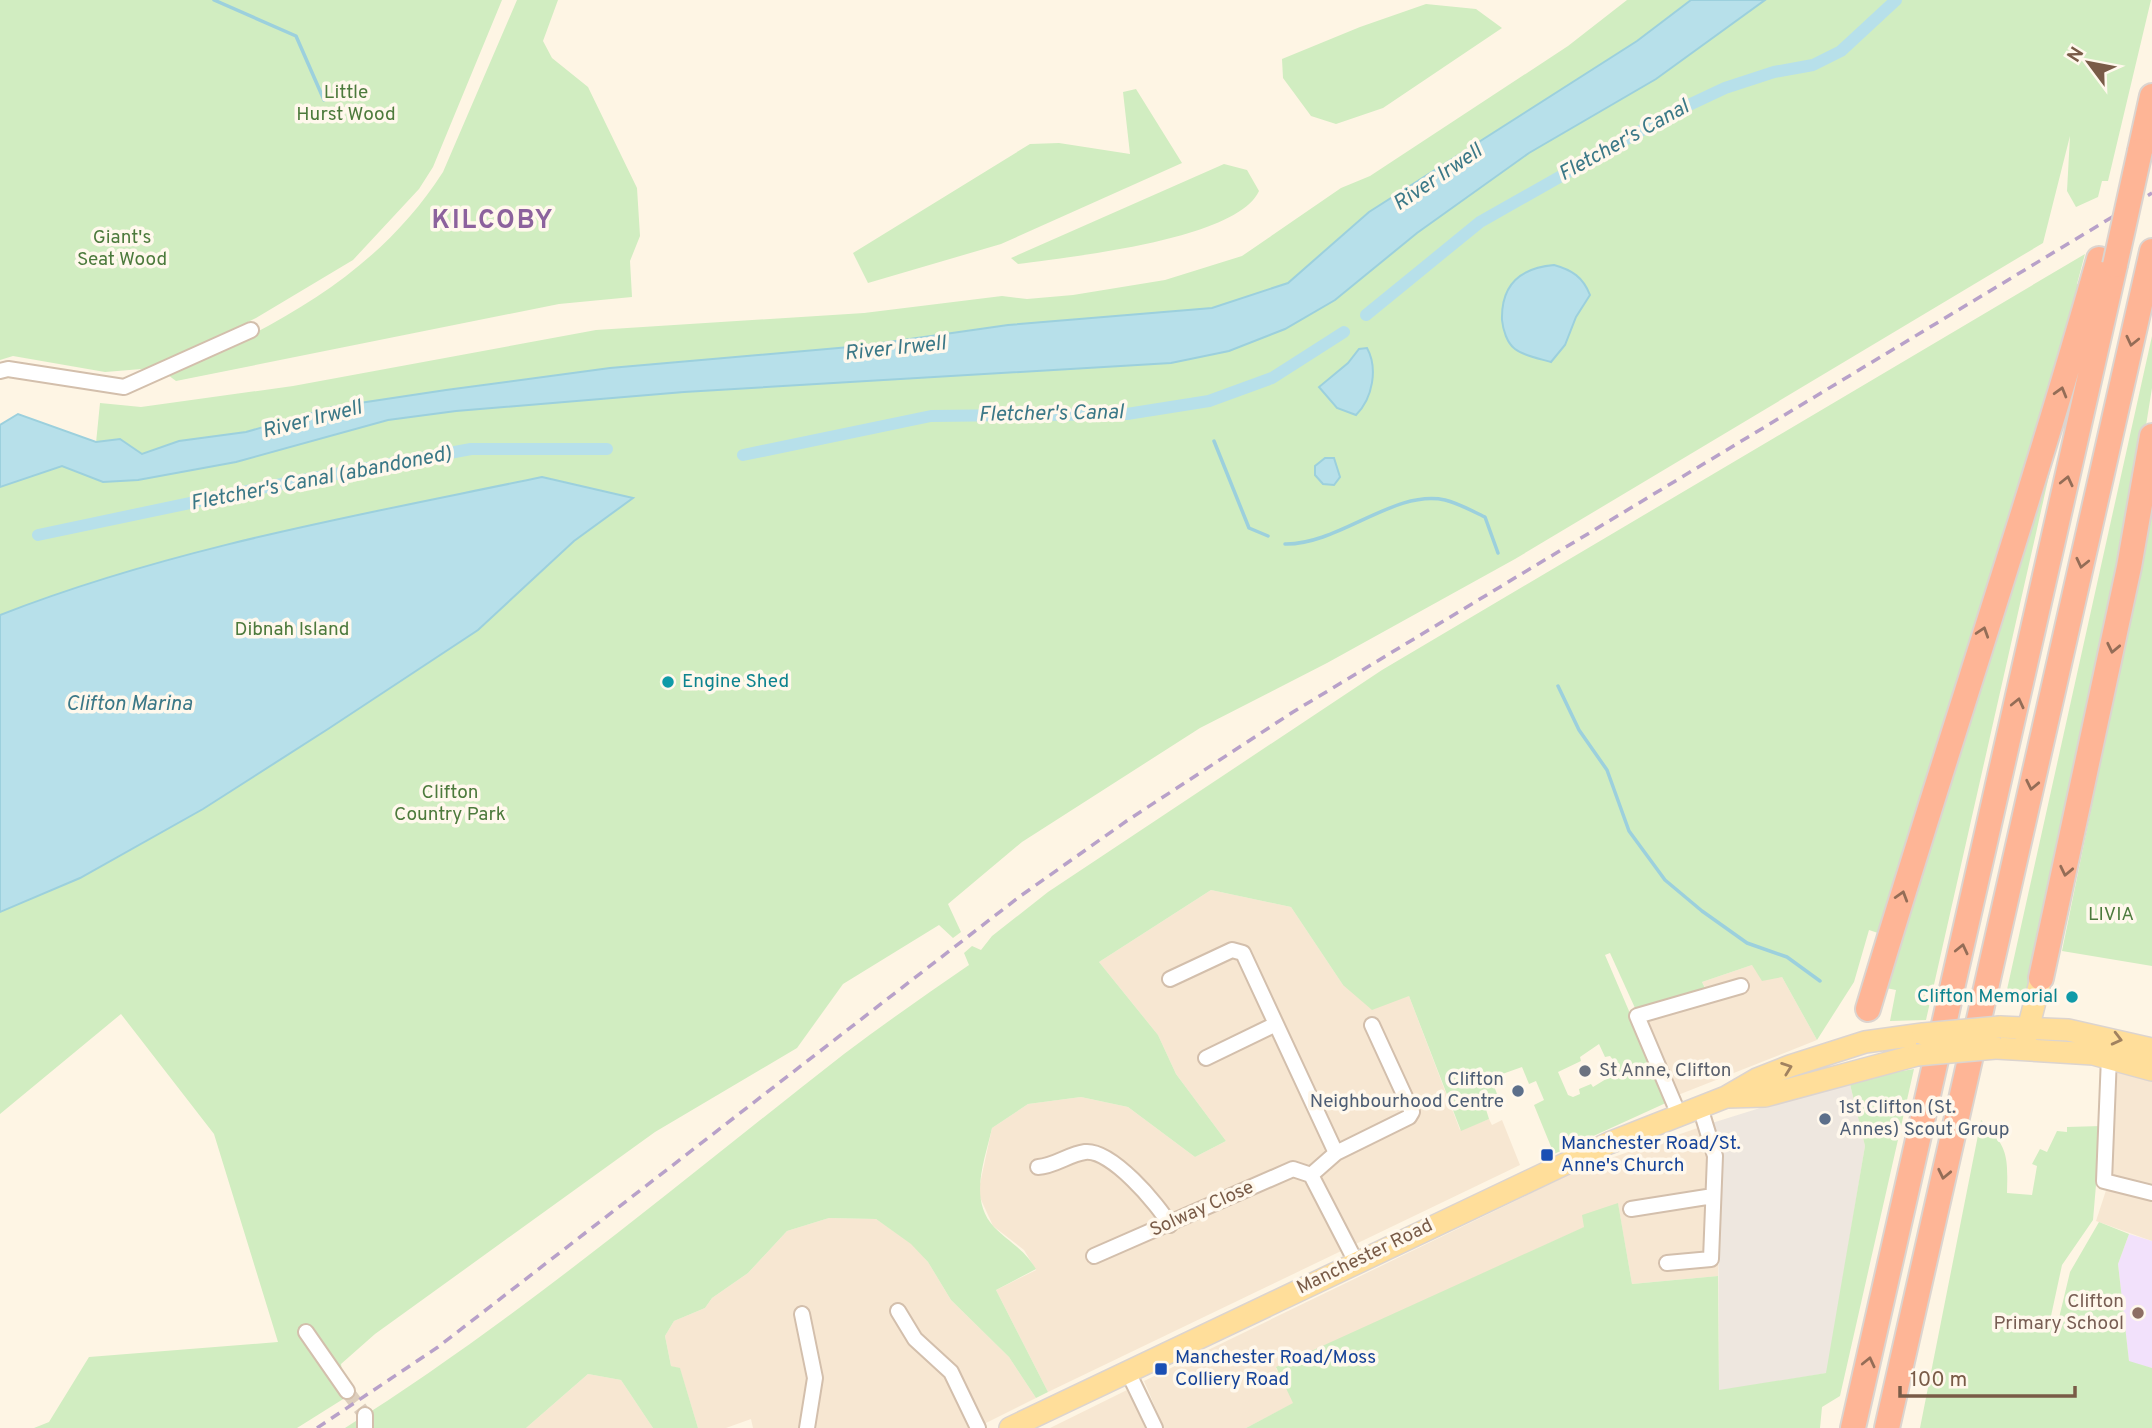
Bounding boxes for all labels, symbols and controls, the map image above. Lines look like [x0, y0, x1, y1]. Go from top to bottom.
north arrow [2054, 28, 2124, 98]
text: N [2062, 43, 2090, 67]
park label: Little Hurst Wood [296, 81, 396, 127]
water label: Fletcher's Canal [1554, 93, 1695, 188]
water label: River Irwell [1388, 137, 1489, 218]
district label: KILCOBY [432, 205, 554, 238]
park label: Giant's Seat Wood [77, 226, 167, 272]
water label: River Irwell [843, 330, 949, 368]
one-way arrow [2126, 335, 2140, 347]
one-way arrow [2053, 386, 2067, 398]
water label: River Irwell [259, 394, 366, 445]
water label: Fletcher's Canal [978, 399, 1125, 429]
water label: Fletcher's Canal (abandoned) [188, 440, 454, 518]
one-way arrow [2059, 475, 2074, 487]
one-way arrow [2076, 557, 2090, 569]
park label: Dibnah Island [234, 618, 350, 642]
one-way arrow [1975, 626, 1990, 638]
one-way arrow [2106, 642, 2121, 654]
place label: Engine Shed [682, 670, 789, 694]
marker: Engine Shed [660, 674, 676, 690]
water label: Clifton Marina [66, 691, 192, 718]
one-way arrow [2009, 697, 2024, 709]
one-way arrow [2026, 779, 2041, 791]
park label: Clifton Country Park [394, 781, 506, 827]
one-way arrow [2060, 865, 2074, 877]
one-way arrow [1894, 891, 1908, 903]
park label: LIVIA [2088, 903, 2134, 927]
one-way arrow [1954, 943, 1969, 955]
place label: Clifton Memorial [1917, 985, 2058, 1009]
marker: Clifton Memorial [2064, 989, 2080, 1005]
one-way arrow [2111, 1031, 2123, 1045]
place label: St Anne, Clifton [1599, 1059, 1732, 1083]
one-way arrow [1781, 1062, 1793, 1076]
marker: St Anne, Clifton [1577, 1063, 1593, 1079]
place label: Clifton Neighbourhood Centre [1310, 1068, 1504, 1114]
marker: Clifton Neighbourhood Centre [1510, 1083, 1526, 1099]
place label: 1st Clifton (St. Annes) Scout Group [1839, 1096, 2010, 1142]
marker: 1st Clifton (St. Annes) Scout Group [1817, 1111, 1833, 1127]
place label: Manchester Road/St. Anne's Church [1561, 1132, 1741, 1178]
marker: Manchester Road/St. Anne's Church [1539, 1147, 1555, 1163]
one-way arrow [1938, 1168, 1953, 1180]
street label: Solway Close [1146, 1175, 1258, 1243]
street label: Manchester Road [1293, 1214, 1437, 1300]
place label: Clifton Primary School [1993, 1290, 2124, 1336]
marker: Clifton Primary School [2130, 1305, 2146, 1321]
place label: Manchester Road/Moss Colliery Road [1175, 1346, 1376, 1392]
scale bar [1900, 1354, 2075, 1398]
one-way arrow [1860, 1356, 1875, 1368]
marker: Manchester Road/Moss Colliery Road [1153, 1361, 1169, 1377]
text: 100 m [1910, 1367, 1967, 1394]

